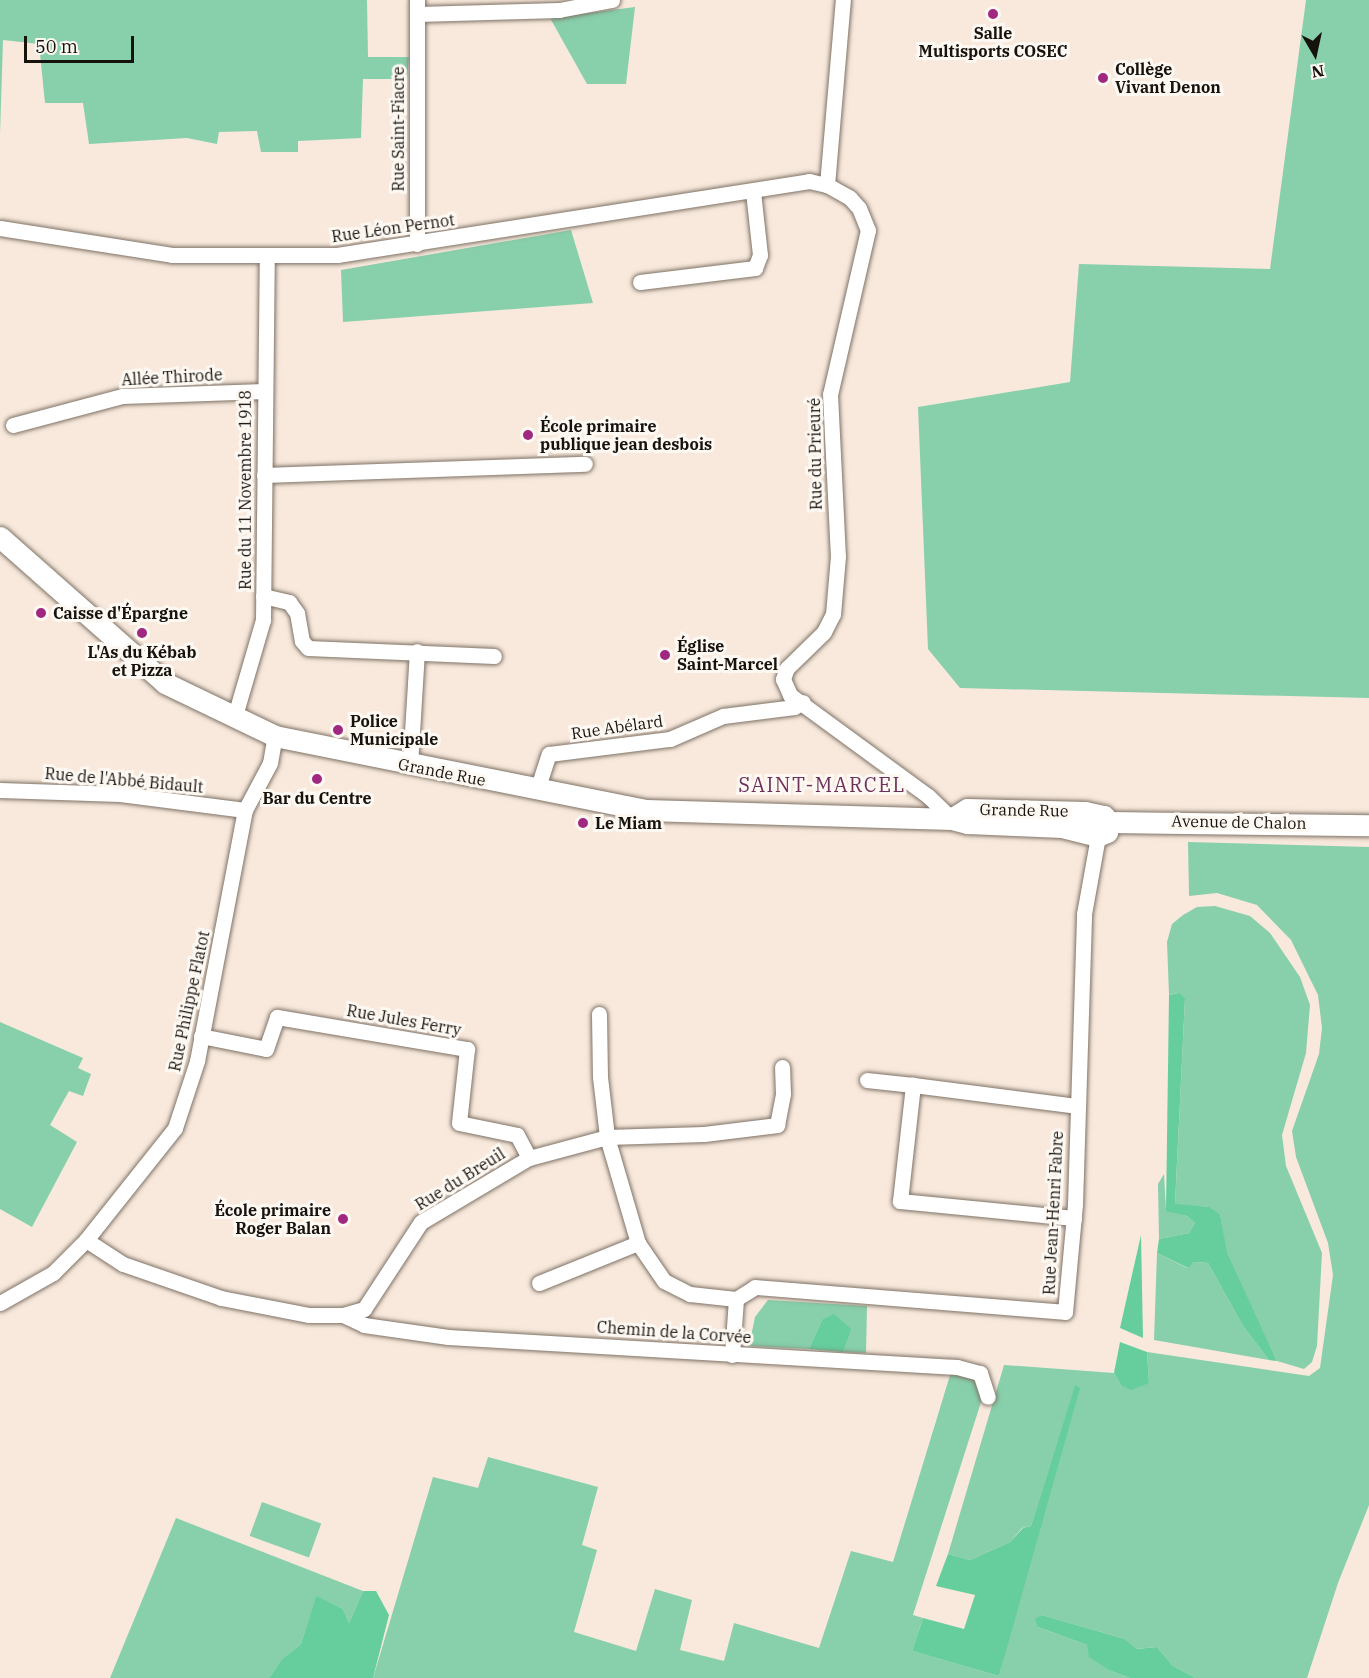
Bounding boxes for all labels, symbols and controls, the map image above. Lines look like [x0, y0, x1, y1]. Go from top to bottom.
marker: Salle Multisports COSEC [986, 7, 1000, 21]
place label: Salle Multisports COSEC [919, 23, 1067, 61]
scale bar [27, 24, 136, 62]
north arrow [1285, 24, 1345, 84]
text: 50 m [35, 35, 78, 58]
place label: Collège Vivant Denon [1115, 59, 1221, 97]
text: N [1310, 61, 1326, 83]
street label: Rue Saint-Fiacre [388, 66, 408, 192]
marker: Collège Vivant Denon [1096, 71, 1110, 85]
street label: Rue Léon Pernot [330, 210, 456, 246]
street label: Allée Thirode [121, 365, 223, 389]
street label: Rue du 11 Novembre 1918 [235, 390, 255, 590]
street label: Rue du Prieuré [804, 398, 826, 510]
place label: École primaire publique jean desbois [540, 416, 712, 454]
marker: École primaire publique jean desbois [521, 428, 535, 442]
place label: Caisse d'Épargne [53, 603, 188, 623]
marker: Caisse d'Épargne [34, 606, 48, 620]
marker: L'As du Kébab et Pizza [135, 626, 149, 640]
place label: Église Saint-Marcel [677, 636, 778, 674]
place label: L'As du Kébab et Pizza [88, 642, 196, 680]
marker: Église Saint-Marcel [658, 648, 672, 662]
place label: Police Municipale [350, 711, 438, 749]
street label: Rue Abélard [570, 711, 664, 743]
marker: Police Municipale [331, 723, 345, 737]
street label: Grande Rue [397, 754, 487, 790]
street label: Rue de l'Abbé Bidault [44, 764, 204, 796]
marker: Bar du Centre [310, 772, 324, 786]
district label: SAINT-MARCEL [738, 772, 906, 796]
place label: Bar du Centre [262, 788, 372, 808]
street label: Grande Rue [979, 800, 1069, 820]
street label: Avenue de Chalon [1171, 811, 1307, 833]
place label: Le Miam [595, 813, 662, 833]
marker: Le Miam [576, 816, 590, 830]
street label: Rue Philippe Flatot [165, 929, 213, 1073]
street label: Rue Jules Ferry [345, 1000, 463, 1040]
street label: Rue Jean-Henri Fabre [1039, 1130, 1067, 1296]
street label: Rue du Breuil [412, 1144, 508, 1214]
place label: École primaire Roger Balan [215, 1200, 331, 1238]
marker: École primaire Roger Balan [336, 1212, 350, 1226]
street label: Chemin de la Corvée [596, 1317, 752, 1347]

